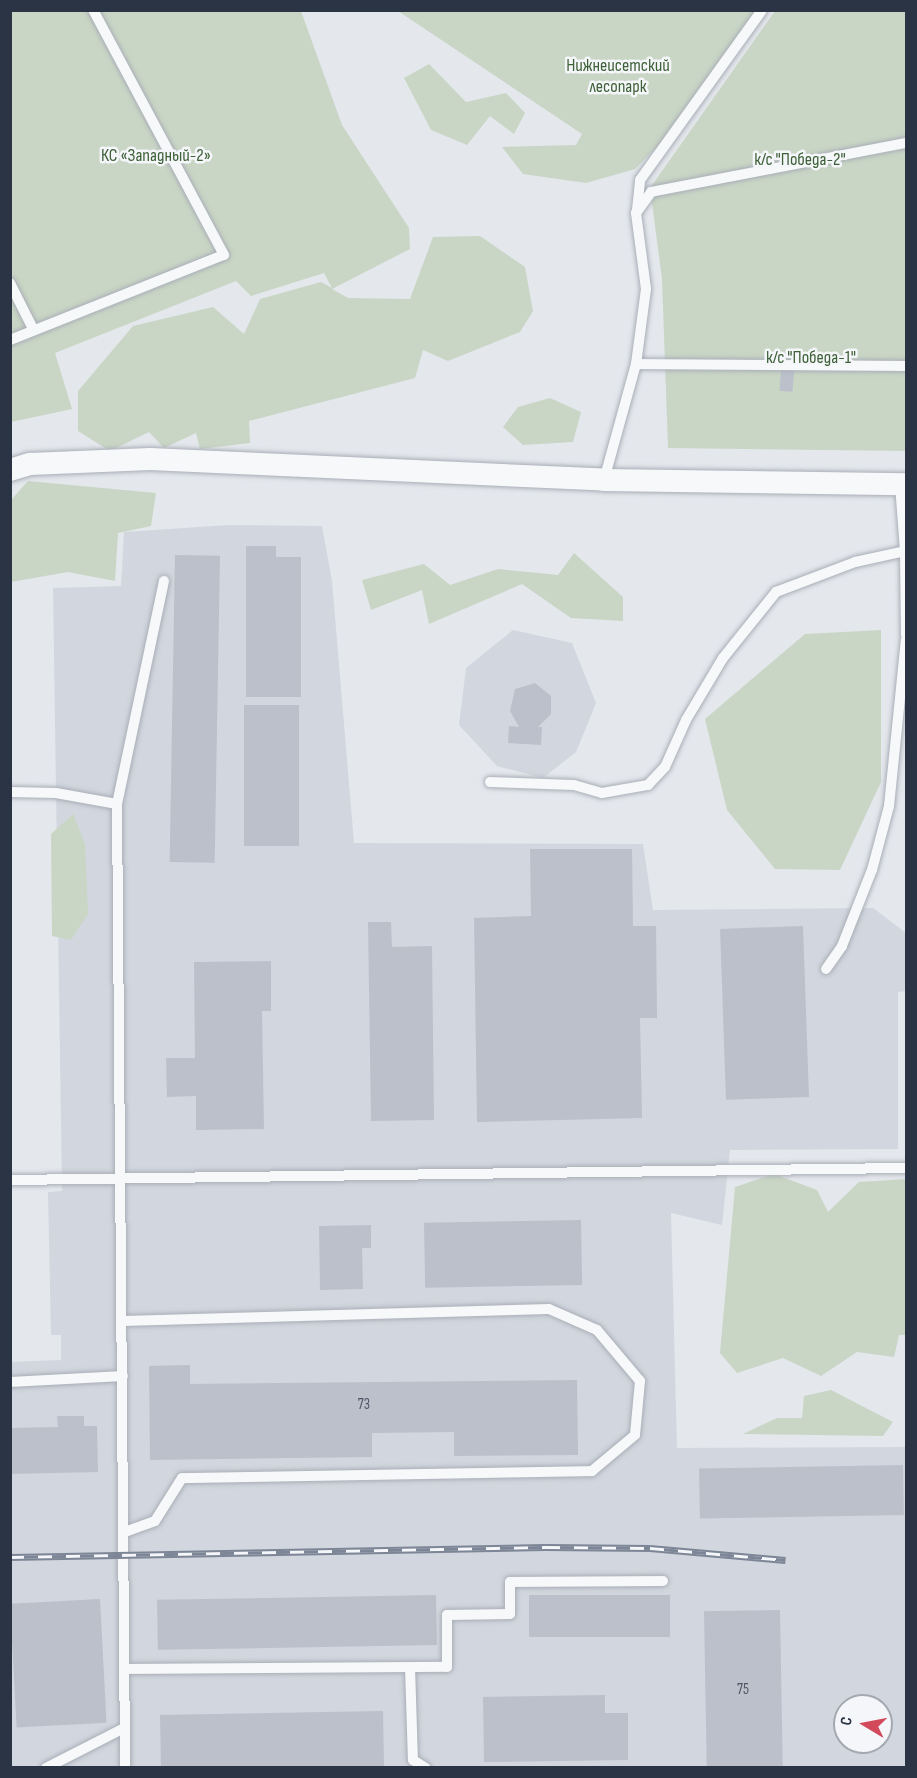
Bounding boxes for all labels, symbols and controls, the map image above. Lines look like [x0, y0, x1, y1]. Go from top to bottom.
park label: Нижнеисетский лесопарк [566, 56, 670, 98]
park label: КС «Западный-2» [101, 145, 211, 167]
park label: к/с "Победа-2" [754, 149, 846, 171]
park label: к/с "Победа-1" [766, 347, 856, 369]
house number: 73 [358, 1396, 370, 1414]
house number: 75 [737, 1681, 749, 1699]
north arrow [833, 1694, 893, 1754]
text: С [837, 1715, 857, 1727]

